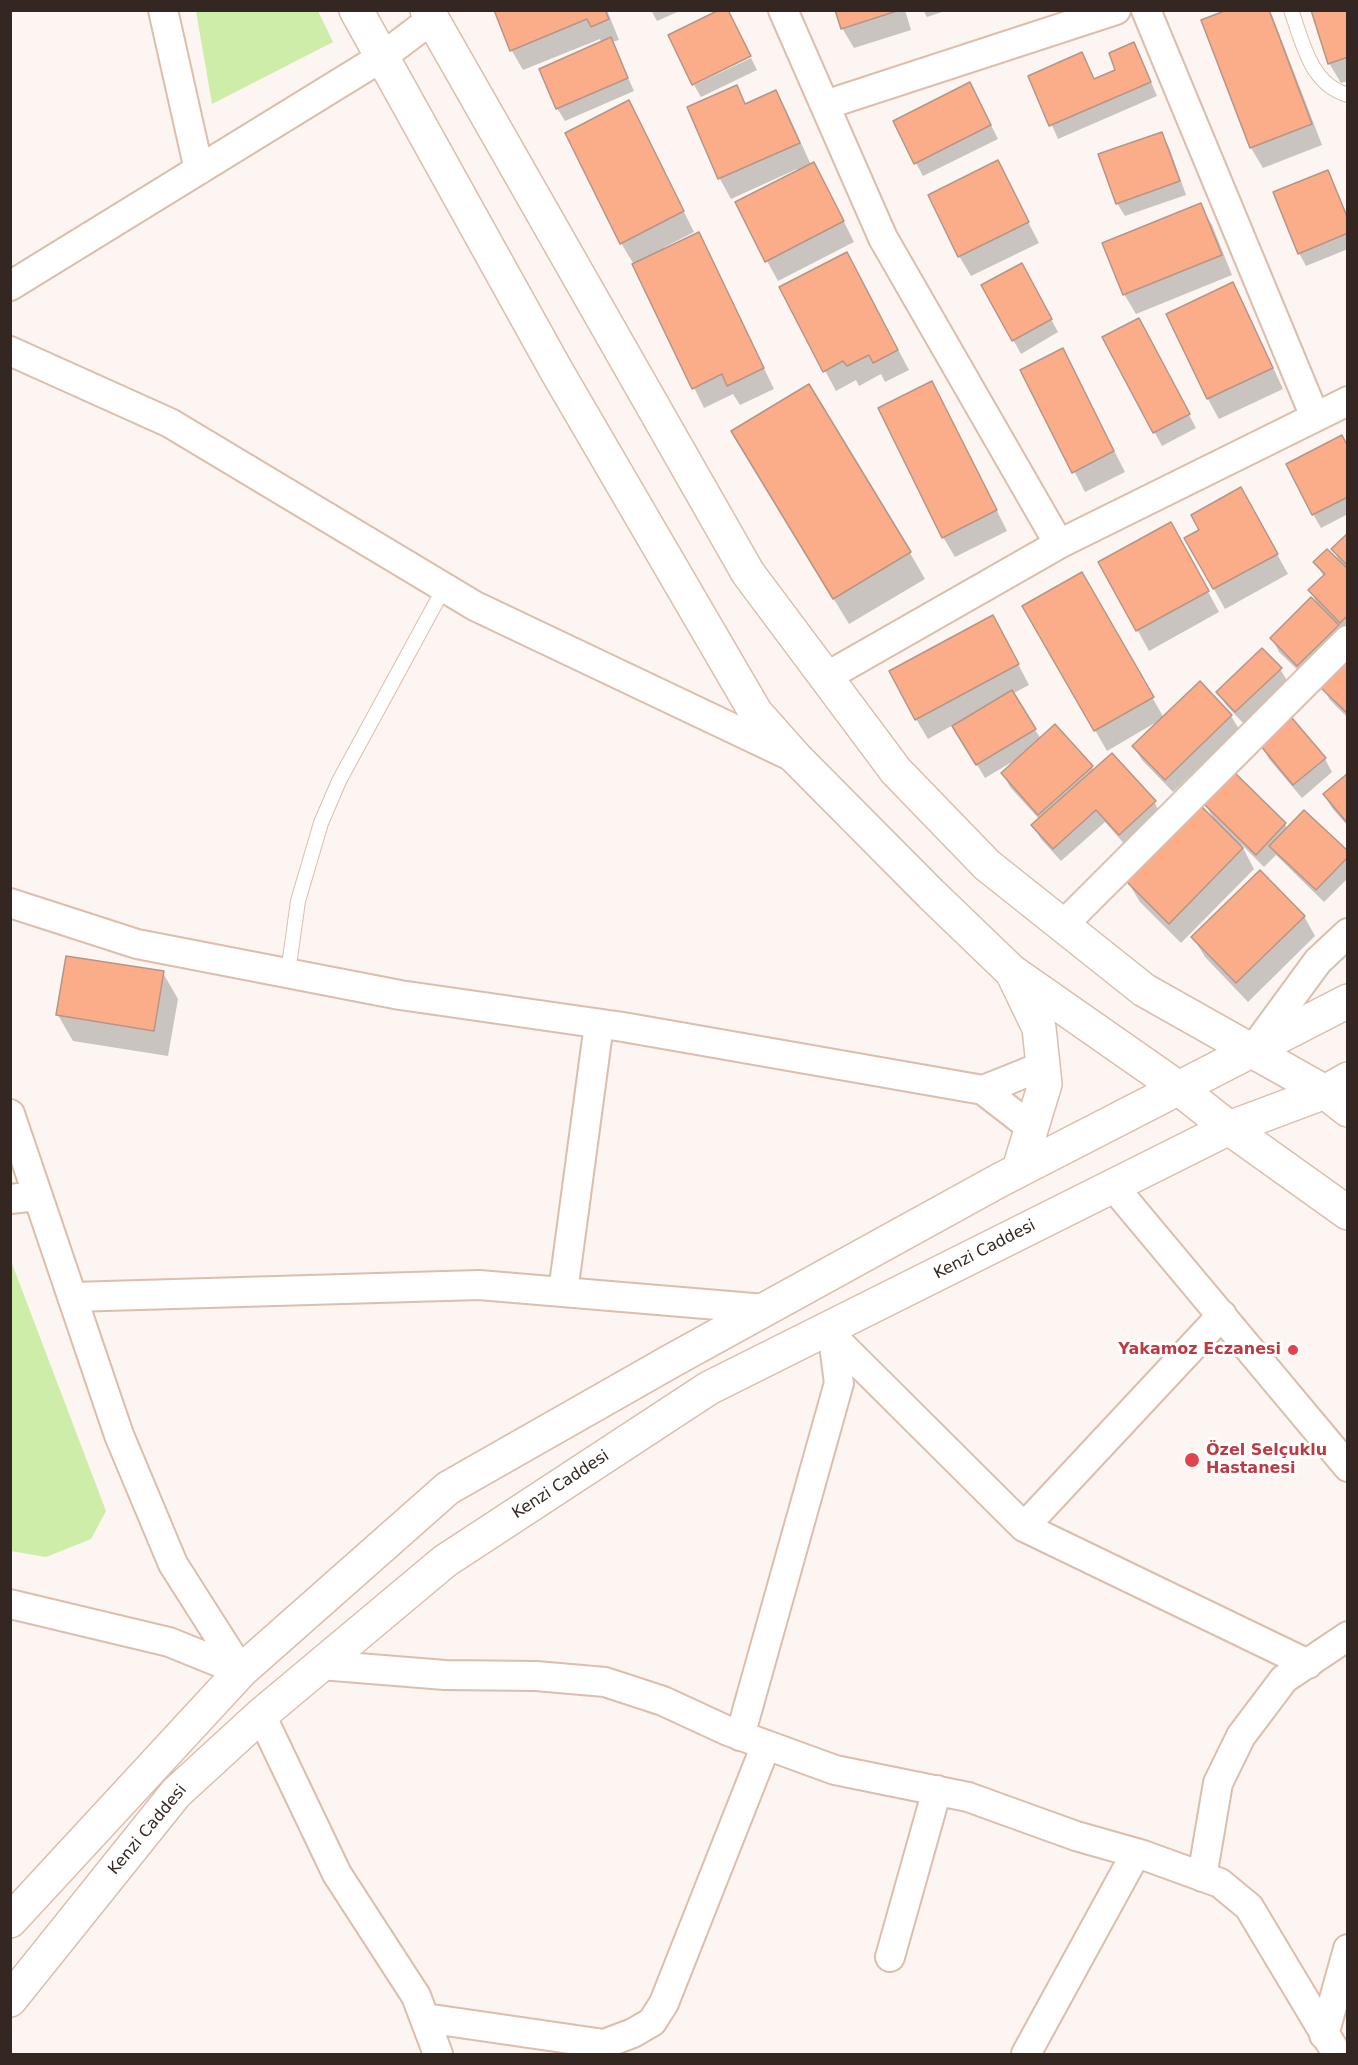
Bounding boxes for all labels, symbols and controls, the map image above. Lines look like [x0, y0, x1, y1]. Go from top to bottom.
street label: Kenzi Caddesi [931, 1216, 1039, 1284]
place label: Yakamoz Eczanesi [1118, 1340, 1281, 1360]
marker: Yakamoz Eczanesi [1286, 1343, 1300, 1357]
place label: Özel Selçuklu Hastanesi [1206, 1441, 1327, 1479]
street label: Kenzi Caddesi [509, 1447, 613, 1523]
marker: Özel Selçuklu Hastanesi [1183, 1451, 1201, 1469]
street label: Kenzi Caddesi [105, 1781, 191, 1879]

